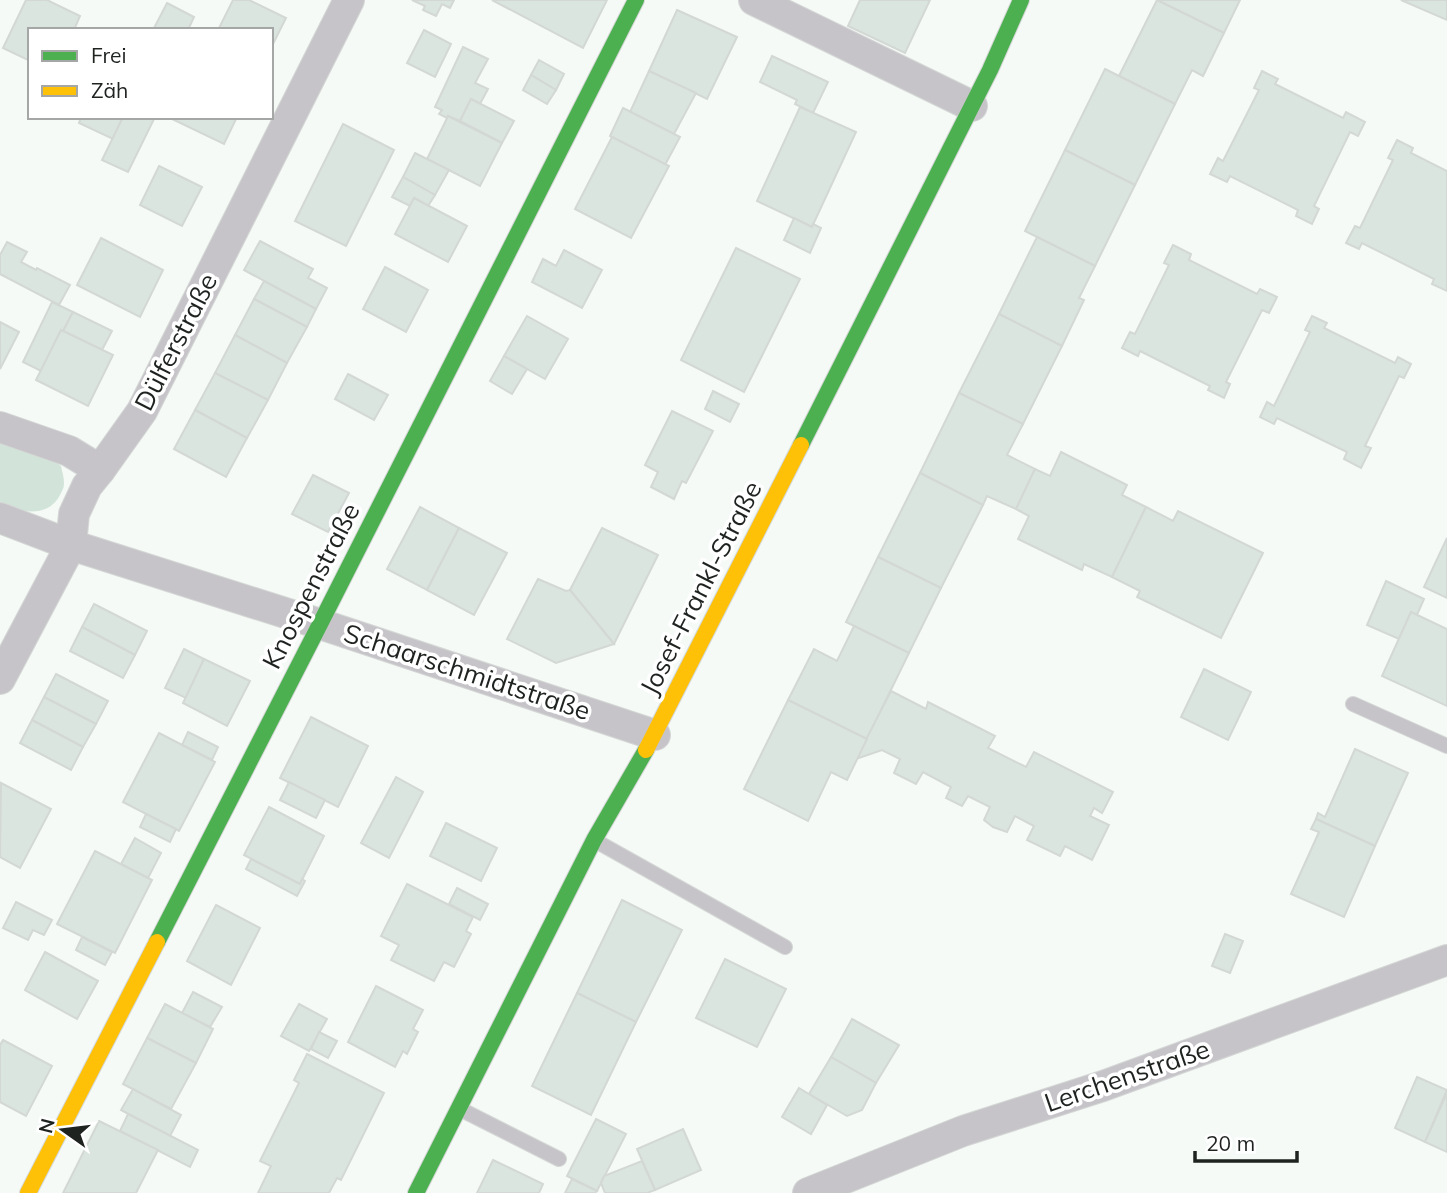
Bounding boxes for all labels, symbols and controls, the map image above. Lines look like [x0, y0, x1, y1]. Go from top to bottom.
legend [28, 28, 273, 119]
text: Frei [91, 42, 127, 68]
text: Zäh [91, 77, 128, 103]
street label: Dülferstraße [127, 268, 224, 416]
street label: Josef-Frankl-Straße [632, 475, 769, 700]
street label: Knospenstraße [255, 497, 367, 674]
street label: Schaarschmidtstraße [340, 616, 594, 727]
street label: Lerchenstraße [1040, 1032, 1214, 1119]
north arrow [28, 1095, 98, 1165]
text: N [33, 1116, 60, 1136]
scale bar [1195, 1120, 1296, 1164]
text: 20 m [1206, 1130, 1255, 1156]

